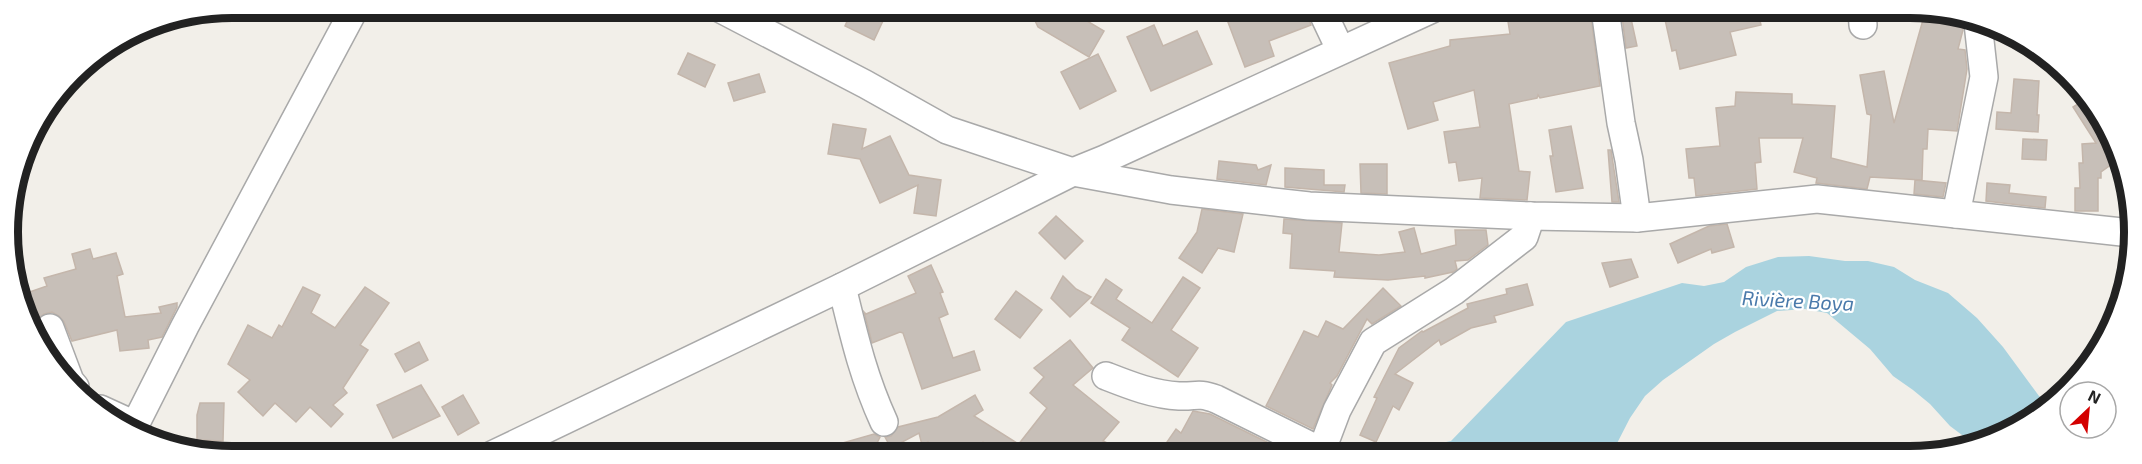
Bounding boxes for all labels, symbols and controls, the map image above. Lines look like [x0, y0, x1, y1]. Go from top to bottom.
water label: Rivière Boya [1741, 285, 1855, 316]
north arrow [2058, 380, 2118, 440]
text: N [2085, 385, 2104, 407]

